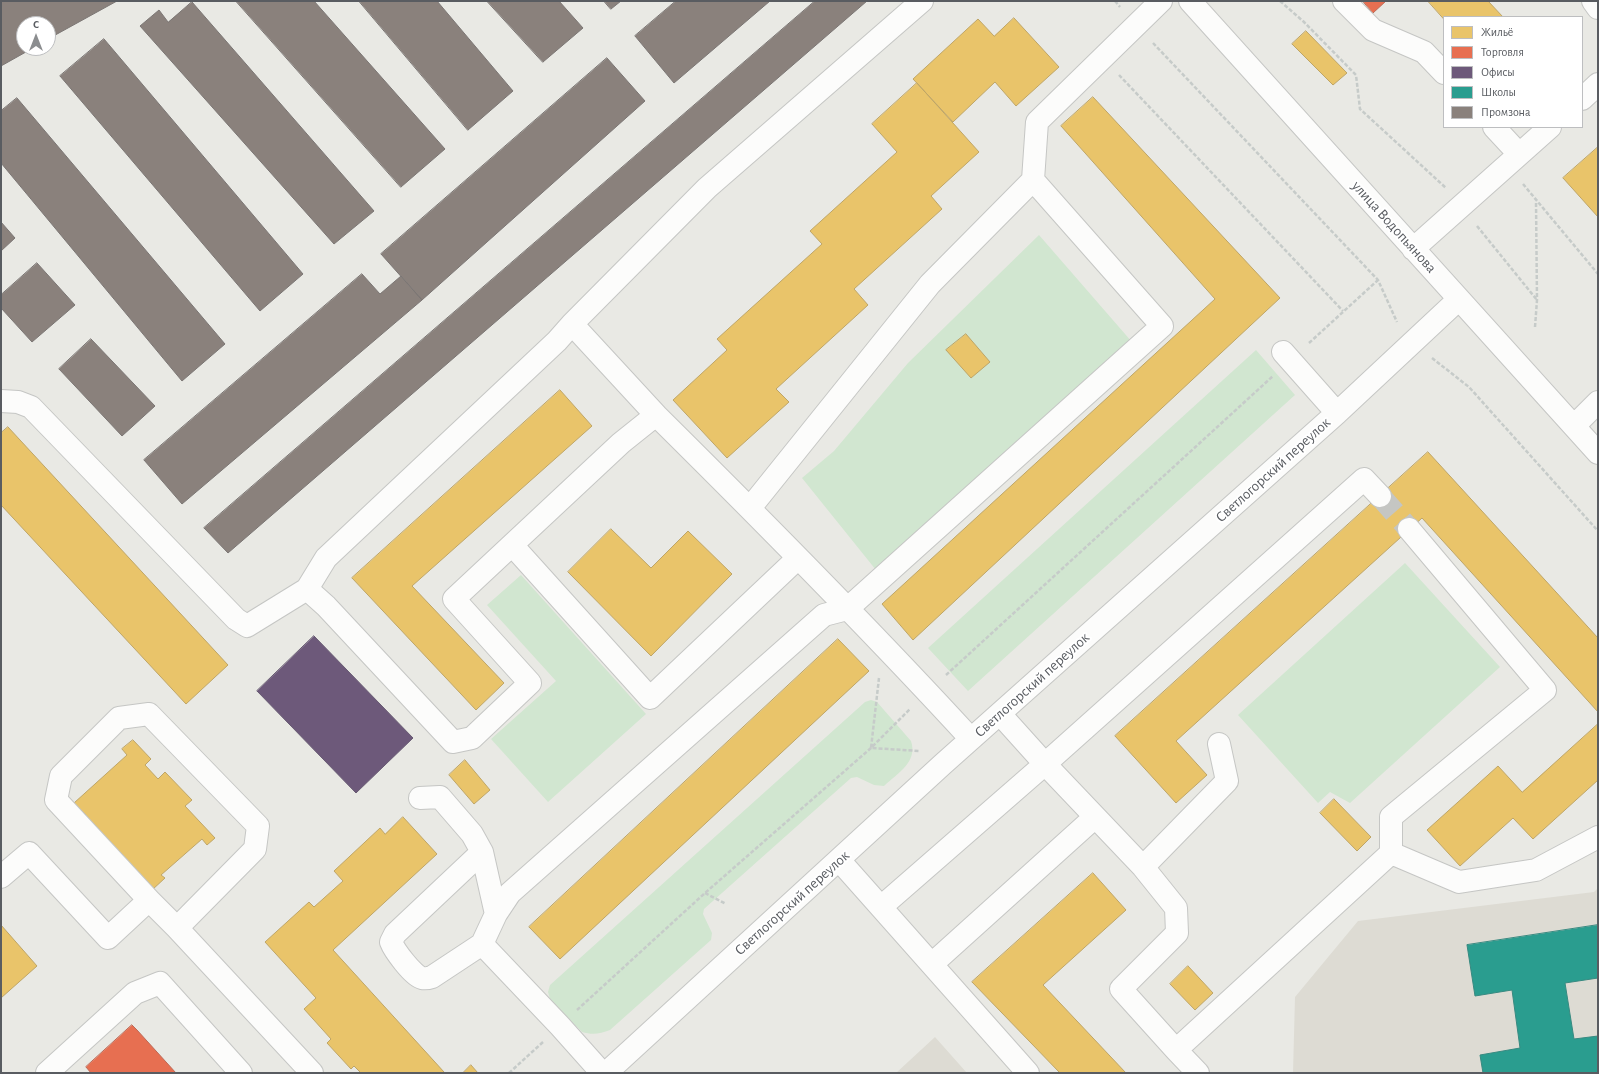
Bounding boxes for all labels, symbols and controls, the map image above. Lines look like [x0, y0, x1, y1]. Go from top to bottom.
north arrow [16, 16, 56, 56]
legend [1443, 16, 1583, 128]
text: С [33, 19, 39, 30]
text: Жильё [1481, 26, 1513, 38]
text: Торговля [1481, 46, 1524, 58]
text: Офисы [1481, 66, 1515, 78]
text: Школы [1481, 86, 1516, 98]
text: Промзона [1481, 106, 1531, 118]
street label: улица Водопьянова [1348, 177, 1440, 277]
street label: Светлогорский переулок [1212, 414, 1334, 526]
street label: Светлогорский переулок [971, 629, 1093, 741]
street label: Светлогорский переулок [731, 847, 853, 959]

